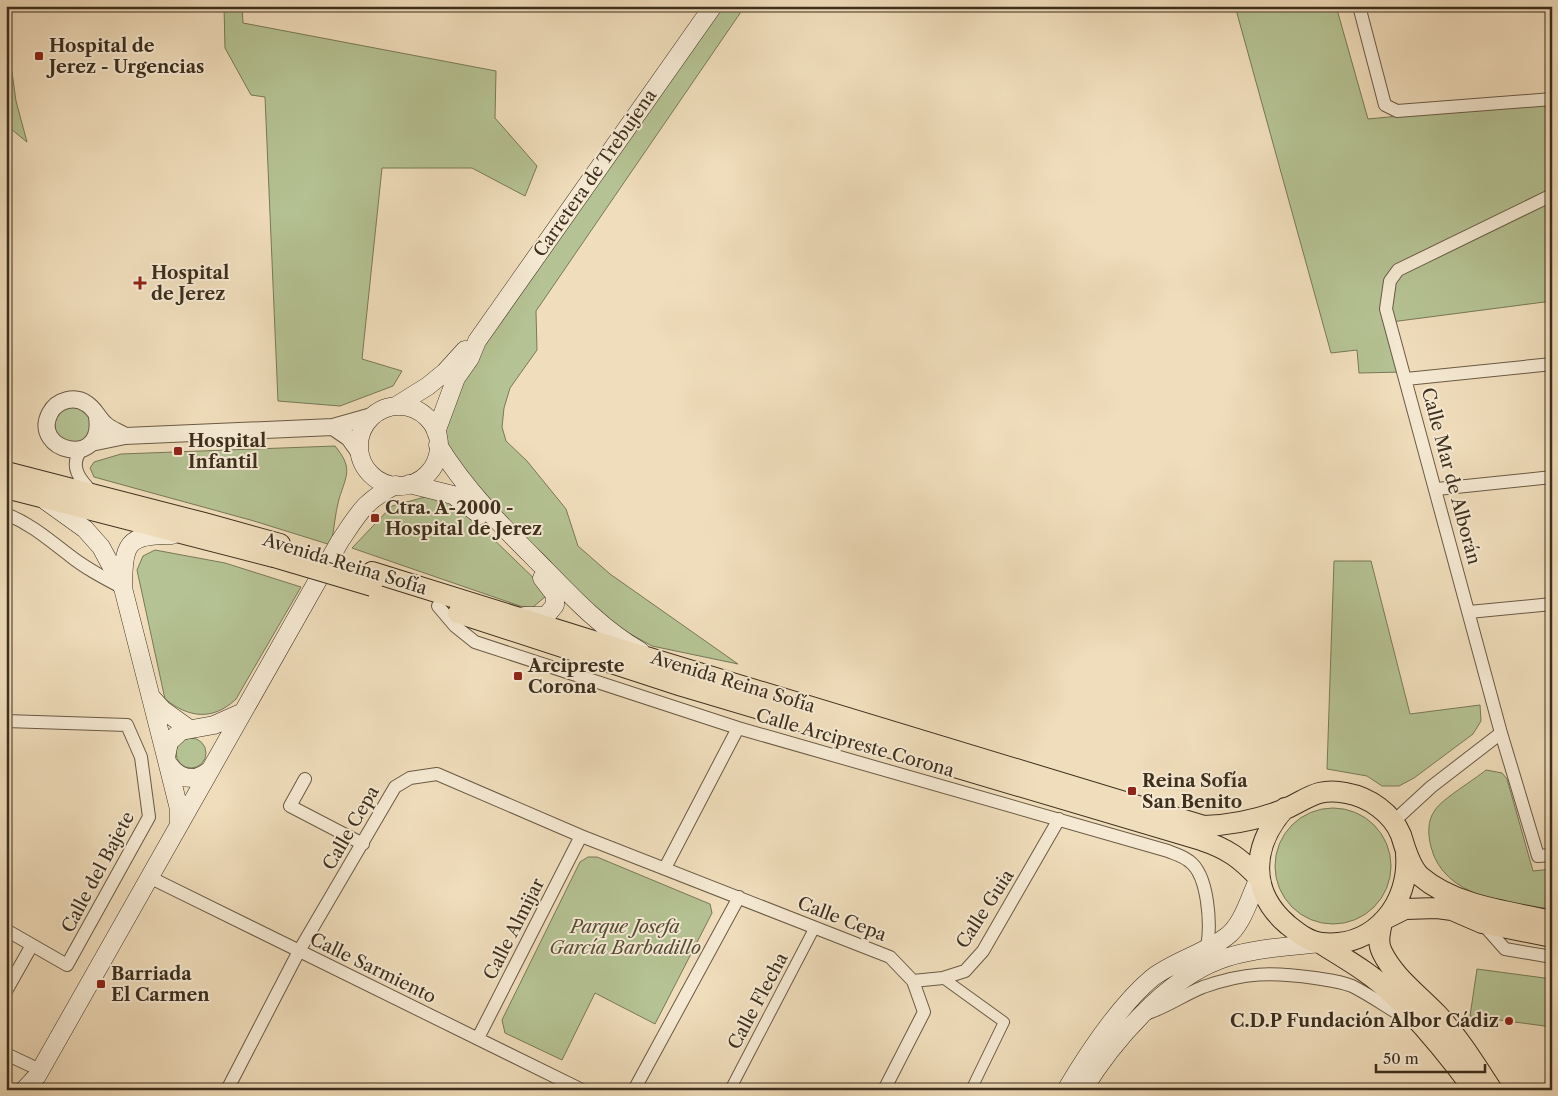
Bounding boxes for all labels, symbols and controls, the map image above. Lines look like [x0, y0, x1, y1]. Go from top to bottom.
place label: Hospital de Jerez - Urgencias [46, 35, 204, 78]
marker: Hospital de Jerez - Urgencias [33, 50, 45, 62]
street label: Carretera de Trebujena [529, 85, 662, 261]
place label: Hospital de Jerez [151, 262, 229, 305]
marker: Hospital de Jerez [133, 276, 147, 290]
street label: Calle Mar de Alborán [1417, 385, 1485, 567]
place label: Hospital Infantil [188, 430, 266, 473]
marker: Hospital Infantil [172, 445, 184, 457]
place label: Ctra. A-2000 - Hospital de Jerez [385, 497, 542, 540]
marker: Ctra. A-2000 - Hospital de Jerez [369, 512, 381, 524]
street label: Avenida Reina Sofía [259, 528, 430, 600]
street label: Avenida Reina Sofía [647, 646, 818, 718]
place label: Arcipreste Corona [527, 655, 625, 698]
marker: Arcipreste Corona [512, 670, 524, 682]
street label: Calle Arcipreste Corona [753, 704, 957, 782]
place label: Reina Sofía San Benito [1142, 770, 1248, 813]
street label: Calle Cepa [318, 782, 384, 874]
marker: Reina Sofía San Benito [1126, 785, 1138, 797]
street label: Calle del Bajete [57, 808, 139, 936]
street label: Calle Guia [951, 865, 1019, 953]
street label: Calle Almijar [479, 874, 549, 984]
street label: Calle Cepa [794, 892, 890, 946]
park label: Parque Josefa García Barbadillo [549, 916, 701, 959]
street label: Calle Sarmiento [306, 928, 440, 1008]
street label: Calle Flecha [723, 948, 793, 1053]
place label: Barriada El Carmen [111, 963, 210, 1006]
marker: Barriada El Carmen [95, 978, 107, 990]
place label: C.D.P Fundación Albor Cádiz [1230, 1010, 1499, 1032]
marker: C.D.P Fundación Albor Cádiz [1503, 1015, 1515, 1027]
scale bar [1376, 1041, 1484, 1073]
text: 50 m [1383, 1049, 1419, 1068]

